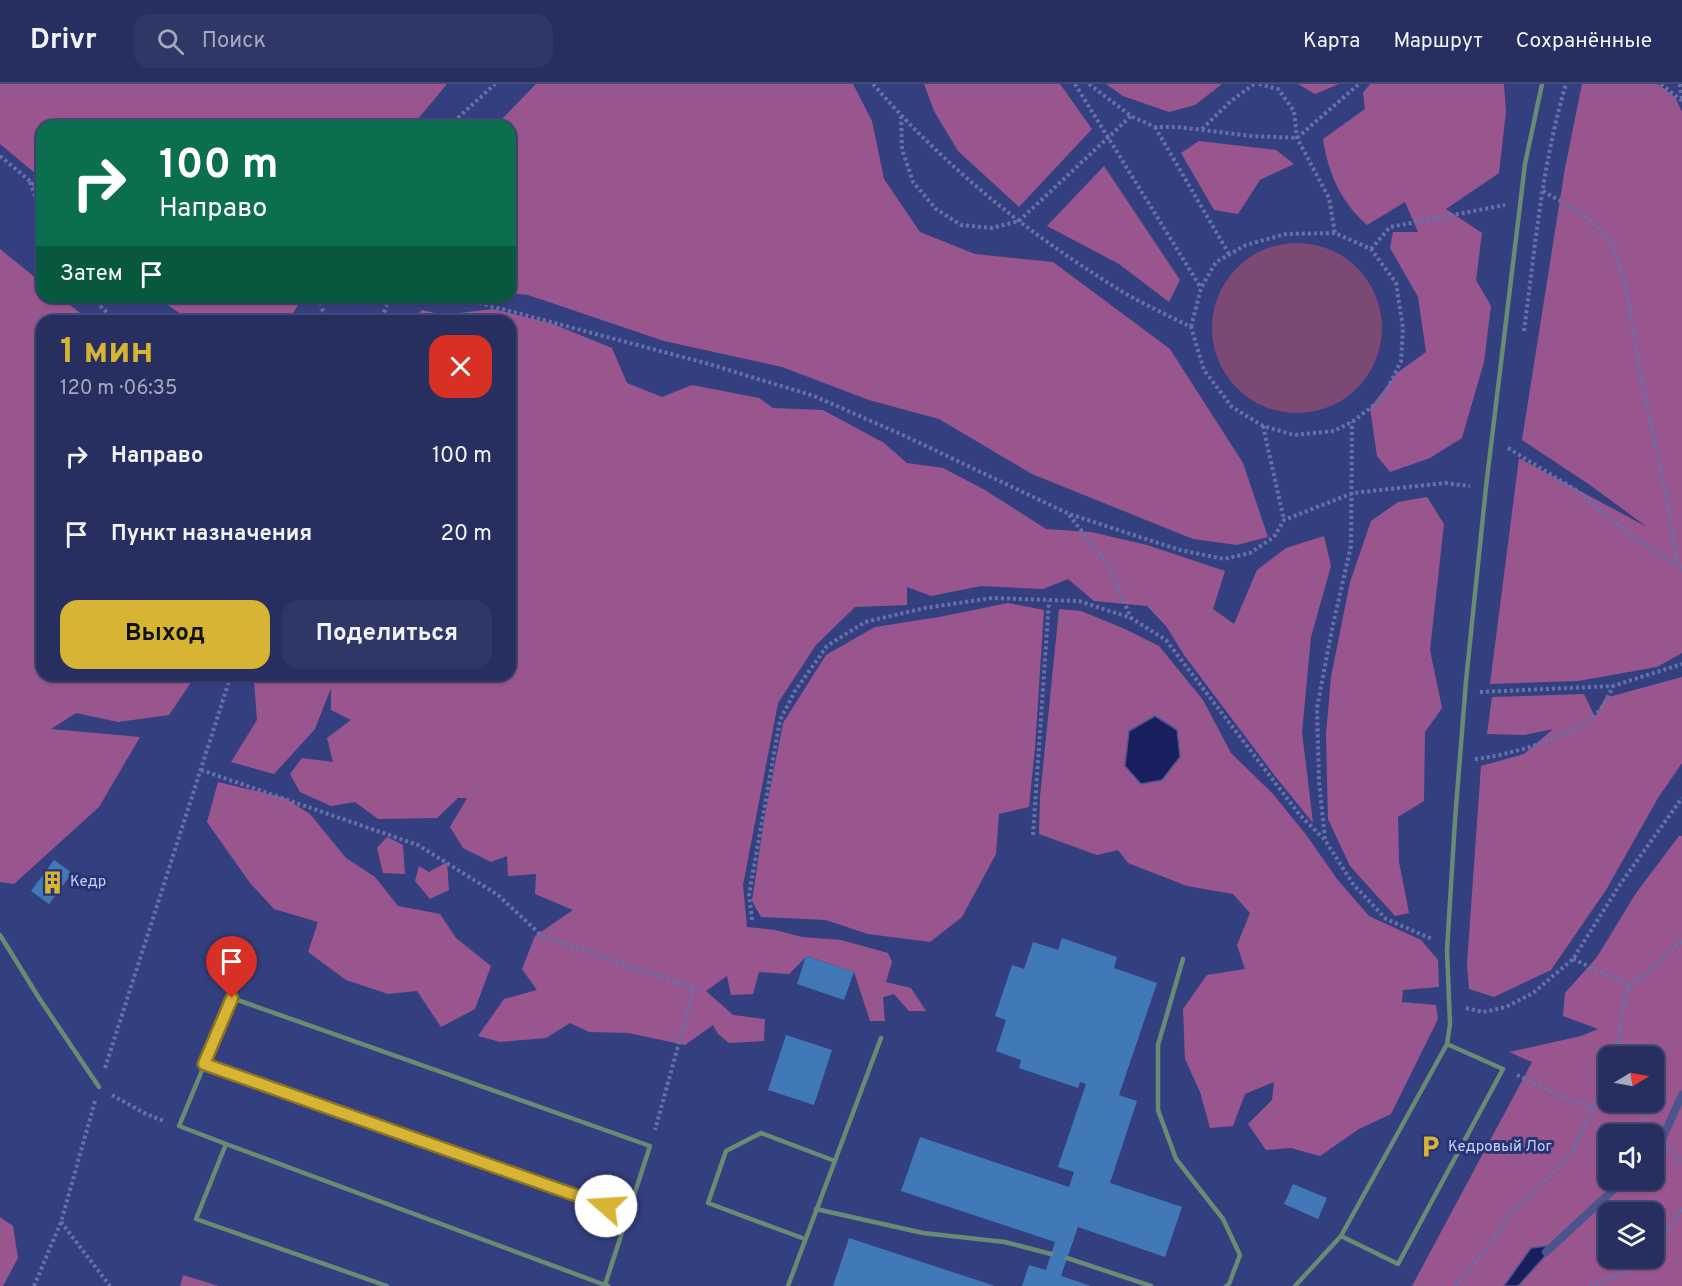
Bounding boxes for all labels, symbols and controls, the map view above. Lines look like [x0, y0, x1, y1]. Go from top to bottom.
search box [133, 14, 553, 68]
text: Drivr [30, 23, 97, 59]
icon: search [154, 25, 187, 58]
text: Поиск [202, 28, 266, 55]
text: Карта [1303, 28, 1360, 55]
text: Маршрут [1393, 28, 1483, 55]
text: Сохранённые [1516, 28, 1652, 55]
text: 100 m [159, 140, 278, 193]
icon: right [60, 144, 138, 222]
text: Направо [159, 192, 267, 226]
icon: arrive [135, 258, 168, 291]
text: Затем [60, 261, 123, 288]
text: 1 мин [60, 330, 154, 376]
button: close [429, 335, 492, 398]
text: 120 m · 06:35 [60, 376, 177, 402]
icon: right [60, 440, 93, 473]
text: Направо [111, 443, 203, 470]
text: 100 m [432, 443, 492, 470]
icon: arrive [60, 518, 93, 551]
text: Пункт назначения [111, 521, 312, 548]
text: 20 m [441, 521, 492, 548]
button: Выход [60, 600, 270, 669]
button: Поделиться [282, 600, 492, 669]
building icon: Кедр [39, 869, 65, 895]
place label: Кедр [70, 873, 106, 892]
pin [206, 936, 257, 998]
icon: arrive [215, 945, 248, 978]
north arrow [1598, 1046, 1664, 1112]
map controls [1598, 1046, 1664, 1268]
button: sound [1598, 1124, 1664, 1190]
parking icon: Кедровый Лог [1417, 1134, 1443, 1160]
place label: Кедровый Лог [1448, 1138, 1552, 1157]
position arrow [574, 1174, 638, 1238]
button: layers [1598, 1202, 1664, 1268]

